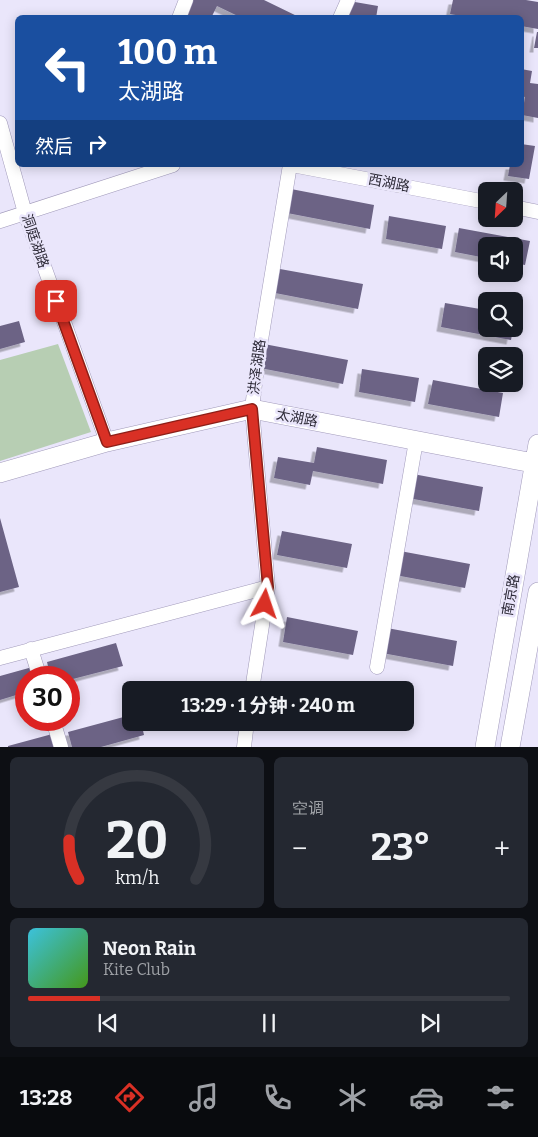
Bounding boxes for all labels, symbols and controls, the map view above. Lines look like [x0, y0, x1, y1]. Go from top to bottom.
text: 100 m [118, 31, 217, 73]
icon: left [35, 35, 100, 100]
text: 太湖路 [118, 78, 184, 105]
icon: right [83, 130, 111, 158]
text: 然后 [35, 135, 73, 158]
street label: 西湖路 [367, 171, 411, 195]
north arrow [478, 182, 522, 228]
map controls [478, 182, 523, 392]
street label: 洞庭湖路 [18, 212, 52, 270]
button: sound [478, 237, 523, 282]
pin [35, 280, 77, 322]
icon: arrive [42, 287, 70, 315]
button: search [478, 292, 523, 337]
street label: 洪泽湖路 [245, 338, 269, 396]
button: layers [478, 347, 523, 392]
street label: 太湖路 [275, 406, 319, 430]
street label: 南京路 [499, 573, 523, 617]
position arrow [238, 577, 290, 629]
speed limit sign: 30 [15, 666, 80, 731]
text: 13:29 · 1 分钟 · 240 m [181, 694, 355, 717]
text: 空调 [292, 799, 324, 818]
text: 20 [106, 809, 168, 872]
text: 23° [371, 824, 431, 870]
text: − [292, 832, 307, 865]
text: + [494, 832, 510, 865]
text: km/h [115, 867, 159, 889]
text: Neon Rain [103, 937, 196, 960]
text: Kite Club [103, 960, 170, 979]
icon: previous [94, 1009, 122, 1037]
icon: pause [255, 1009, 283, 1037]
icon: next [416, 1009, 444, 1037]
icon: directions [112, 1080, 147, 1115]
icon: music [186, 1080, 221, 1115]
icon: phone [260, 1080, 295, 1115]
icon: climate [335, 1080, 370, 1115]
icon: car [409, 1080, 444, 1115]
icon: filters [483, 1080, 518, 1115]
text: 13:28 [20, 1084, 73, 1111]

